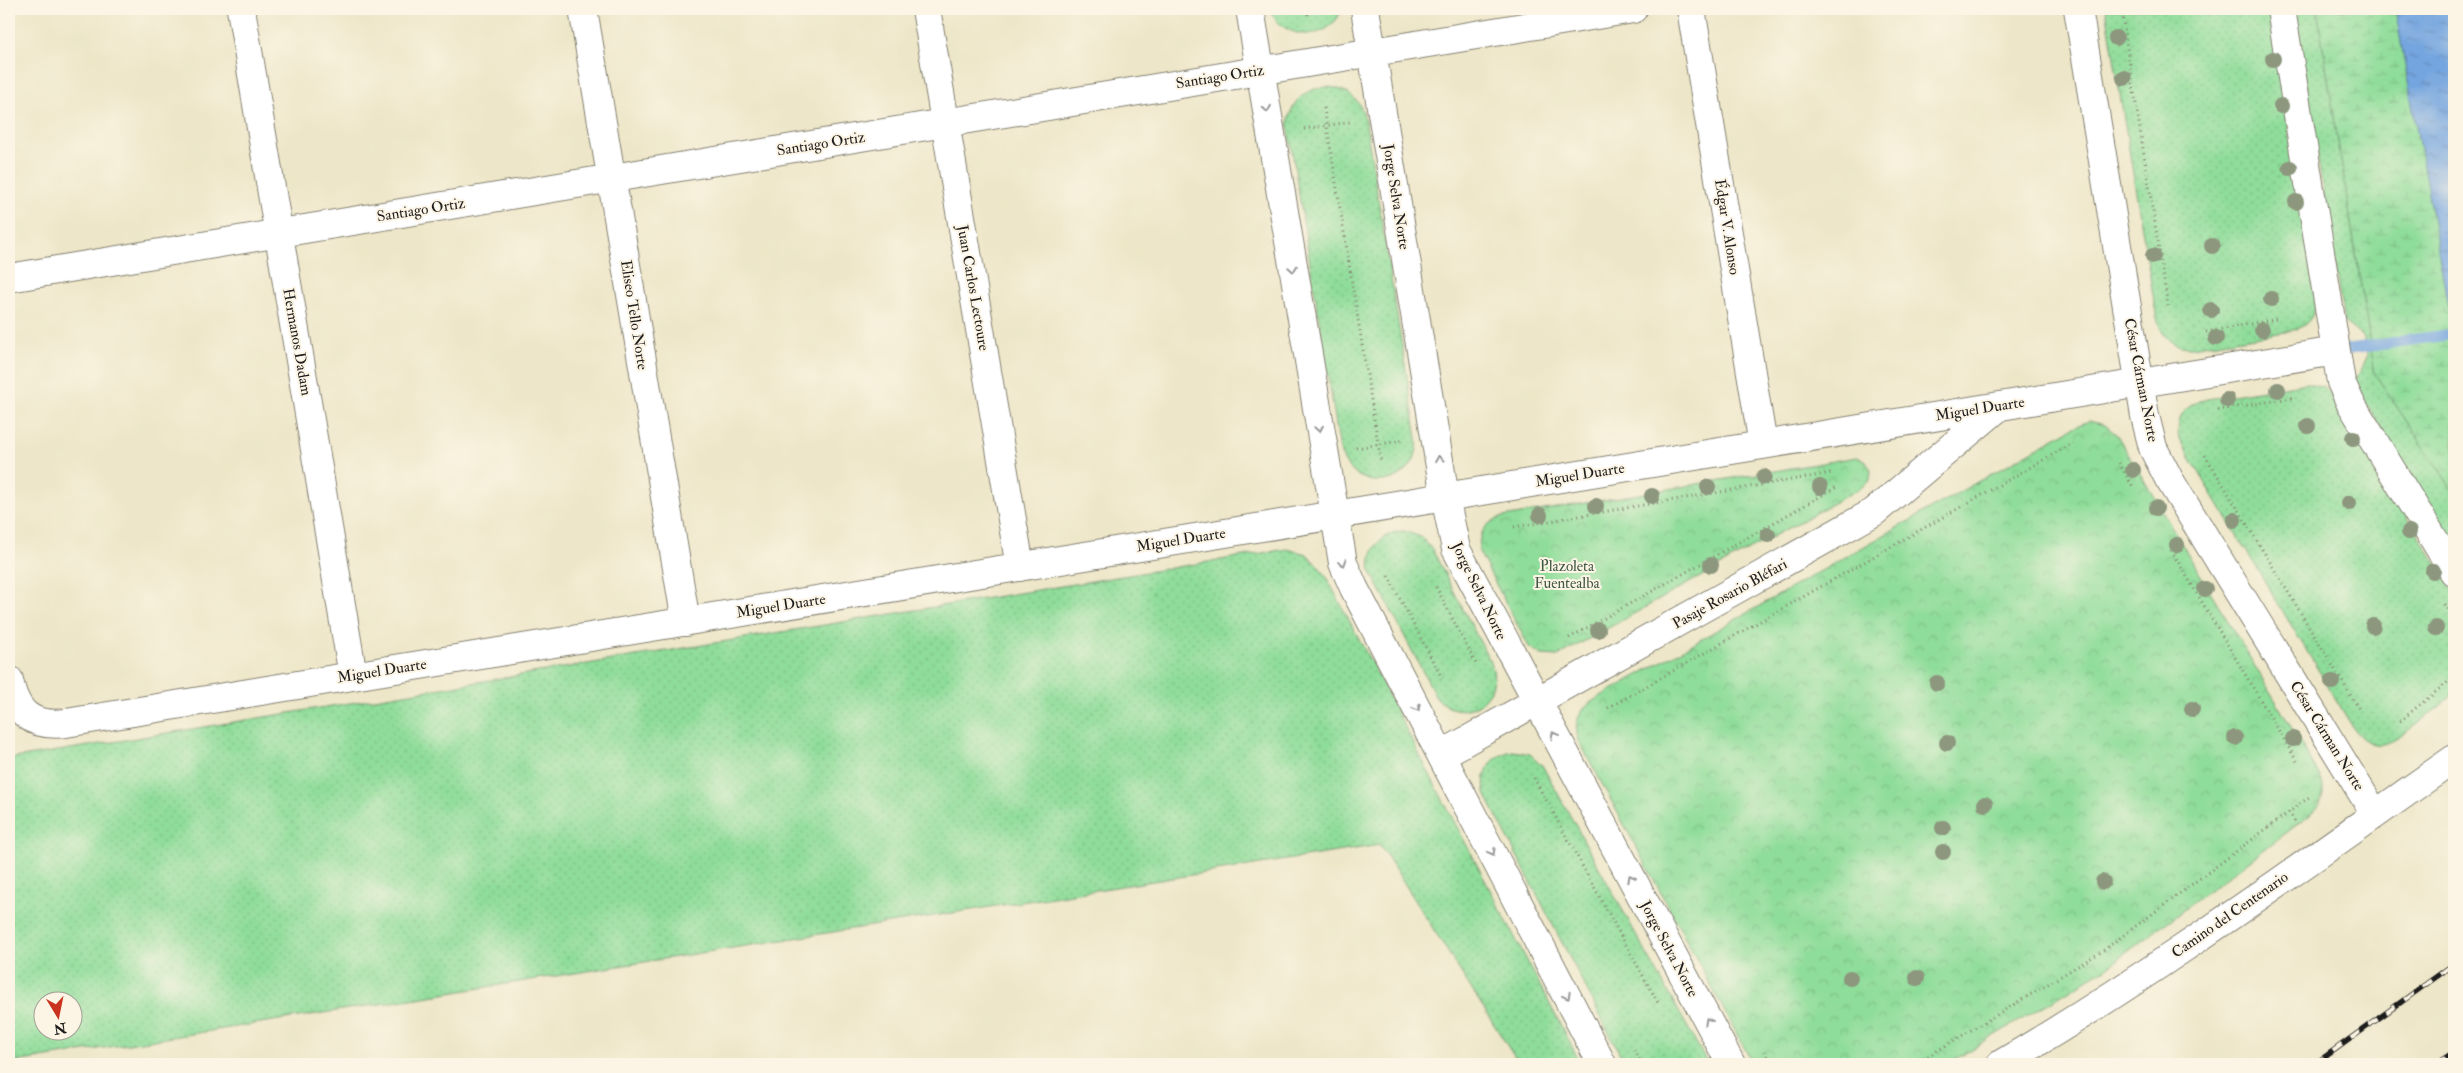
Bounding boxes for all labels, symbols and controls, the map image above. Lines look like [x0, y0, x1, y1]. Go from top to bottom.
street label: Santiago Ortiz [1175, 61, 1265, 93]
one-way arrow [1261, 104, 1271, 113]
street label: Santiago Ortiz [776, 128, 866, 160]
street label: Jorge Selva Norte [1377, 142, 1414, 251]
street label: Édgar V. Alonso [1710, 177, 1746, 276]
street label: Santiago Ortiz [376, 194, 466, 226]
street label: Juan Carlos Lectoure [951, 223, 993, 353]
street label: Eliseo Tello Norte [616, 259, 652, 371]
one-way arrow [1287, 265, 1297, 273]
street label: Hermanos Dadam [278, 287, 316, 397]
street label: César Cárman Norte [2120, 316, 2162, 444]
street label: Miguel Duarte [1934, 393, 2026, 425]
one-way arrow [1313, 426, 1324, 434]
one-way arrow [1434, 454, 1445, 462]
street label: Miguel Duarte [1534, 459, 1626, 491]
street label: Miguel Duarte [1135, 524, 1227, 556]
street label: Jorge Selva Norte [1446, 538, 1511, 643]
street label: Pasaje Rosario Bléfari [1669, 555, 1791, 633]
park label: Plazoleta Fuentealba [1534, 557, 1600, 593]
one-way arrow [1337, 558, 1347, 567]
street label: Miguel Duarte [735, 590, 827, 622]
street label: Miguel Duarte [336, 655, 428, 687]
street label: César Cárman Norte [2286, 678, 2368, 794]
one-way arrow [1410, 703, 1420, 712]
one-way arrow [1551, 731, 1561, 740]
one-way arrow [1485, 847, 1495, 856]
street label: Camino del Centenario [2168, 868, 2292, 962]
one-way arrow [1627, 874, 1637, 883]
street label: Jorge Selva Norte [1634, 897, 1702, 1001]
north arrow [32, 990, 82, 1040]
one-way arrow [1561, 991, 1571, 1000]
one-way arrow [1704, 1018, 1714, 1027]
text: N [52, 1019, 69, 1038]

